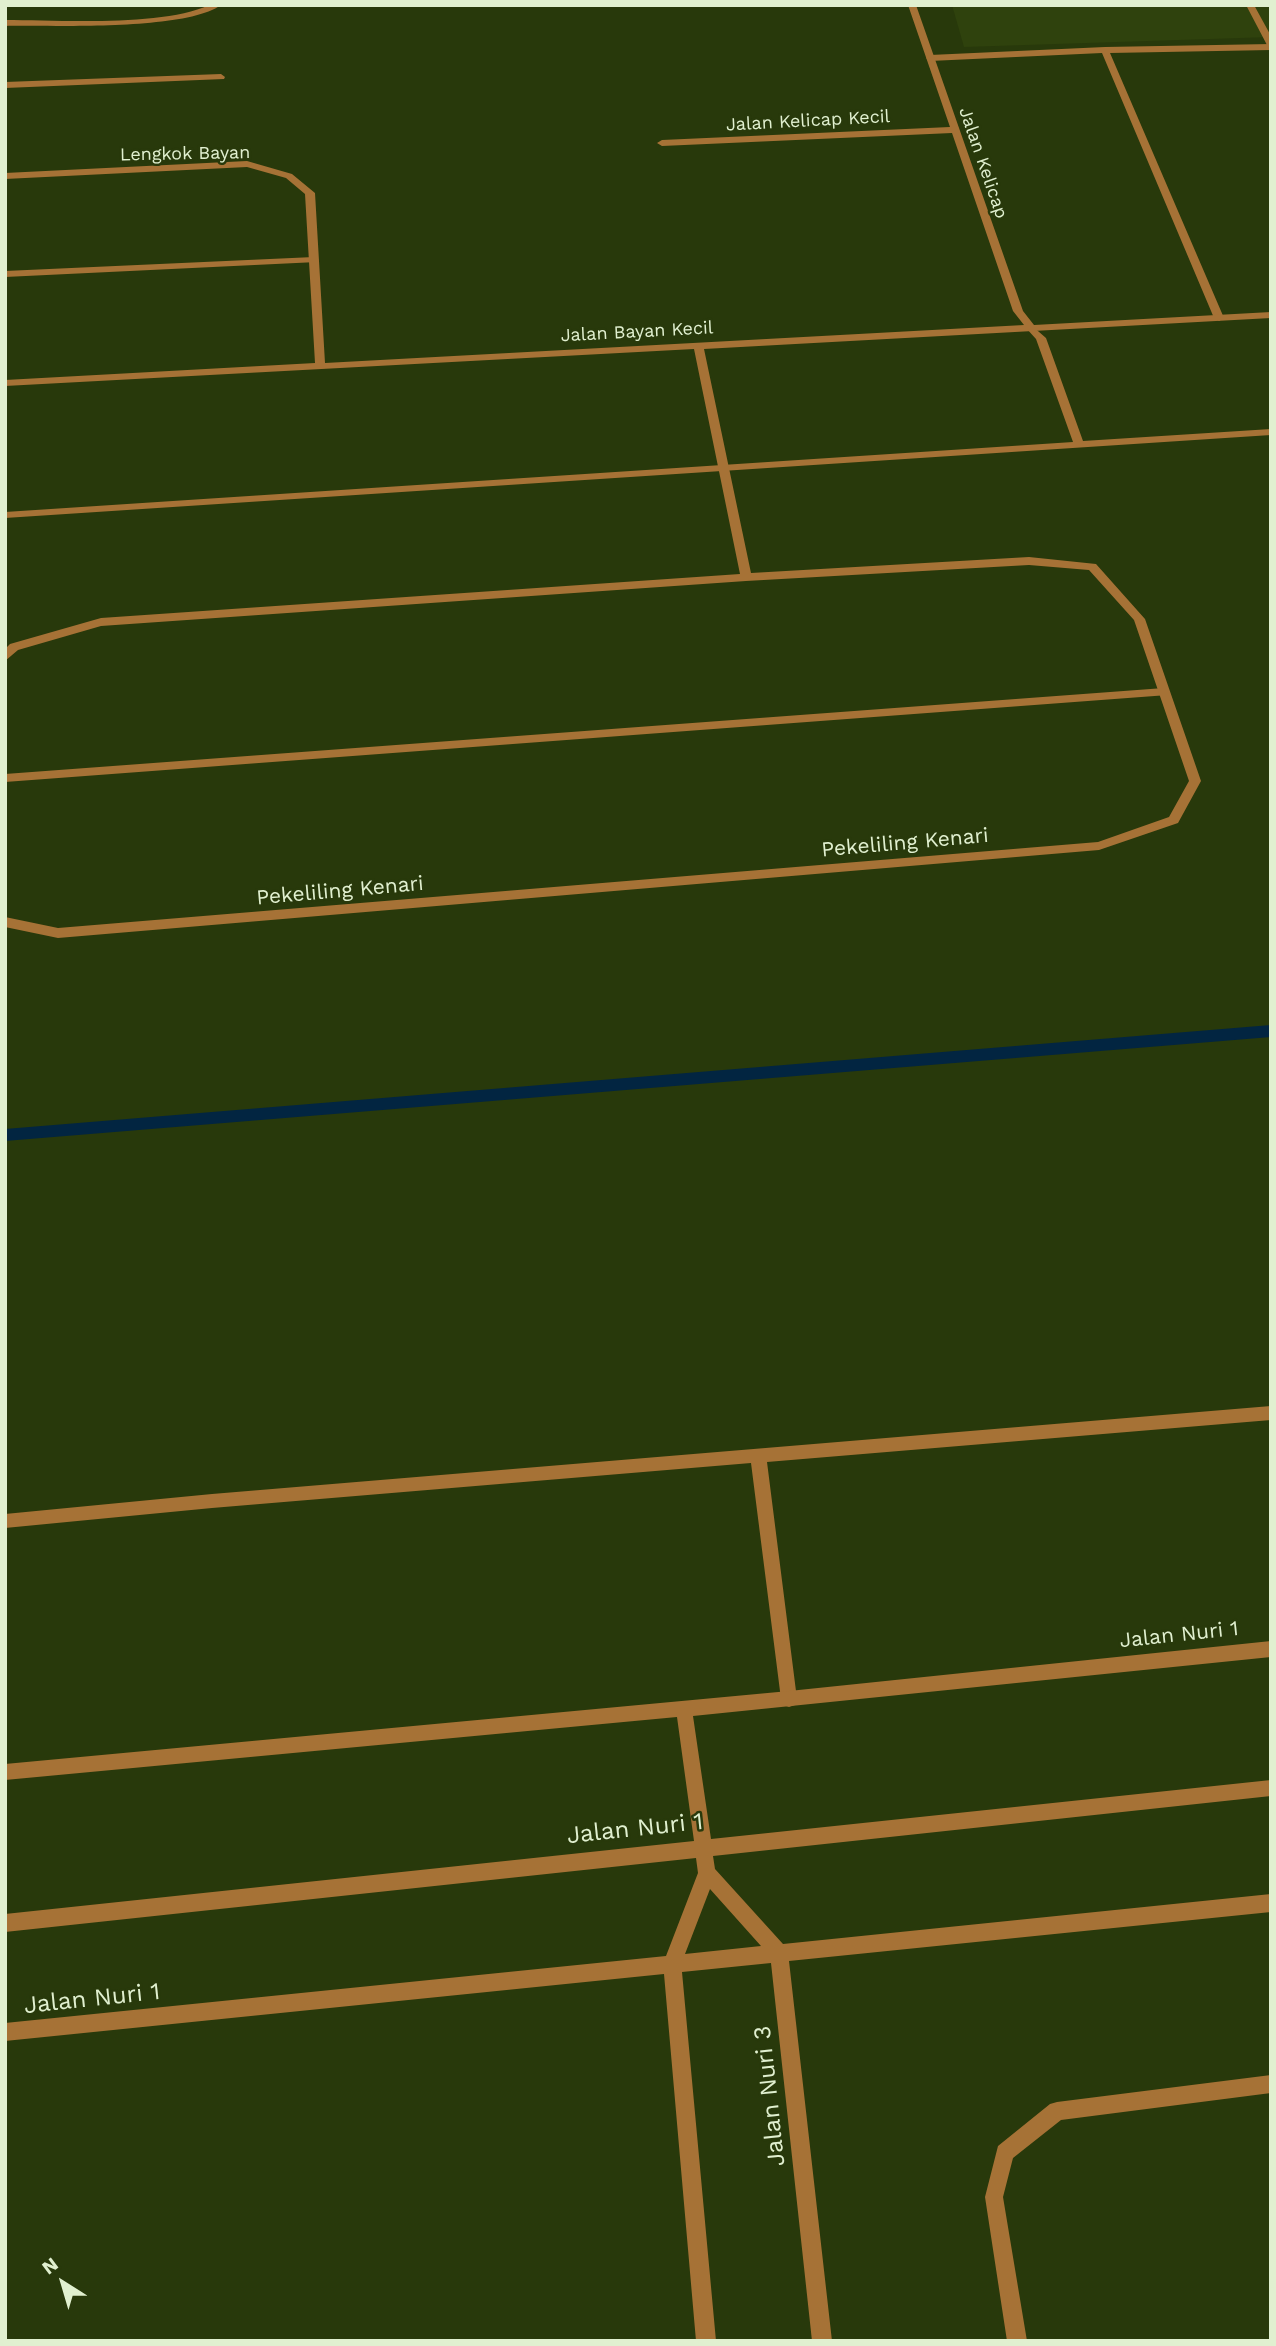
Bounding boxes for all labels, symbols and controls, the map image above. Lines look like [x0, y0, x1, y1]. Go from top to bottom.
street label: Jalan Kelicap [954, 104, 1012, 222]
street label: Jalan Kelicap Kecil [725, 106, 891, 136]
street label: Lengkok Bayan [120, 142, 250, 166]
street label: Jalan Bayan Kecil [560, 317, 714, 347]
street label: Pekeliling Kenari [820, 823, 990, 863]
street label: Pekeliling Kenari [255, 871, 425, 911]
street label: Jalan Nuri 1 [1118, 1616, 1240, 1654]
street label: Jalan Nuri 1 [566, 1808, 704, 1850]
street label: Jalan Nuri 1 [23, 1978, 161, 2020]
street label: Jalan Nuri 3 [748, 2024, 792, 2168]
north arrow [28, 2248, 98, 2318]
text: N [38, 2252, 63, 2279]

